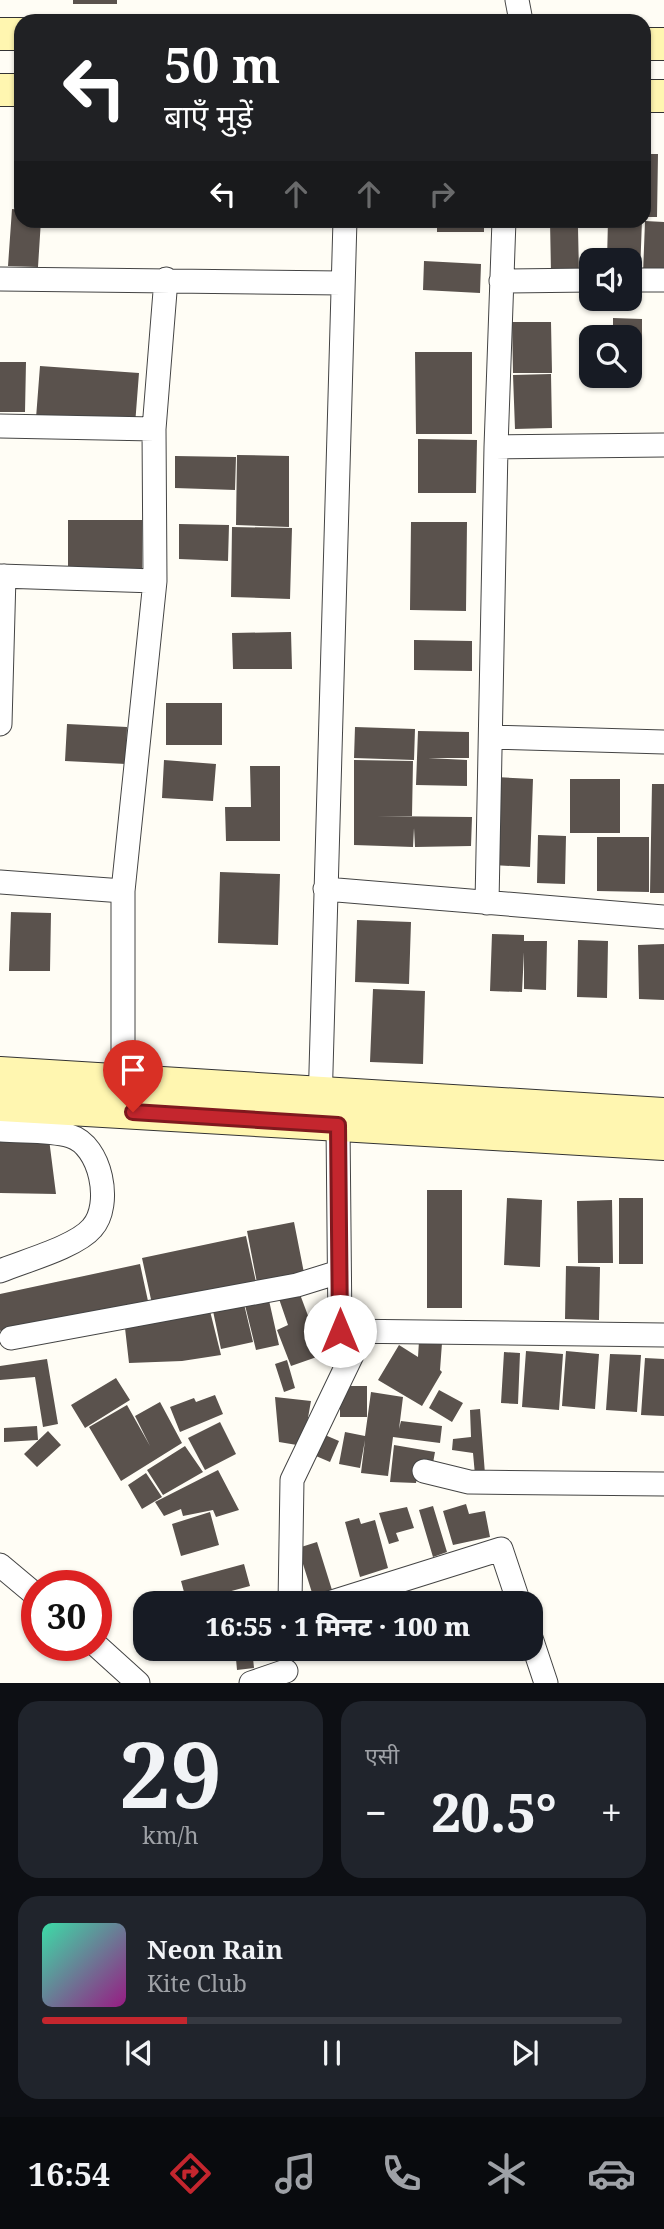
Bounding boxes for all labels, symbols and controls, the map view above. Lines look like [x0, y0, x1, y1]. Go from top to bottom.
text: 50 m [164, 31, 280, 97]
icon: left [49, 42, 140, 133]
text: बाएँ मुड़ें [164, 94, 253, 137]
icon: left [204, 175, 242, 213]
icon: ahead [277, 175, 315, 213]
icon: ahead [350, 175, 388, 213]
icon: right [423, 175, 461, 213]
map controls [579, 248, 642, 388]
button: sound [579, 248, 642, 311]
button: search [579, 325, 642, 388]
pin [103, 1040, 163, 1112]
icon: arrive [114, 1051, 152, 1089]
position arrow [303, 1294, 377, 1368]
speed limit sign: 30 [21, 1570, 112, 1661]
text: 16:55 · 1 मिनट · 100 m [206, 1608, 470, 1644]
text: 29 [119, 1711, 222, 1835]
text: एसी [365, 1739, 399, 1771]
text: 20.5° [431, 1776, 557, 1847]
text: − [365, 1786, 387, 1838]
text: + [601, 1786, 622, 1838]
text: km/h [142, 1819, 199, 1851]
text: Neon Rain [147, 1931, 283, 1967]
text: Kite Club [147, 1967, 247, 1999]
icon: previous [120, 2034, 158, 2072]
icon: pause [313, 2034, 351, 2072]
icon: next [506, 2034, 544, 2072]
icon: directions [166, 2149, 215, 2198]
icon: music [271, 2149, 320, 2198]
icon: phone [377, 2149, 426, 2198]
icon: climate [482, 2149, 531, 2198]
icon: car [587, 2149, 636, 2198]
text: 16:54 [28, 2152, 110, 2195]

